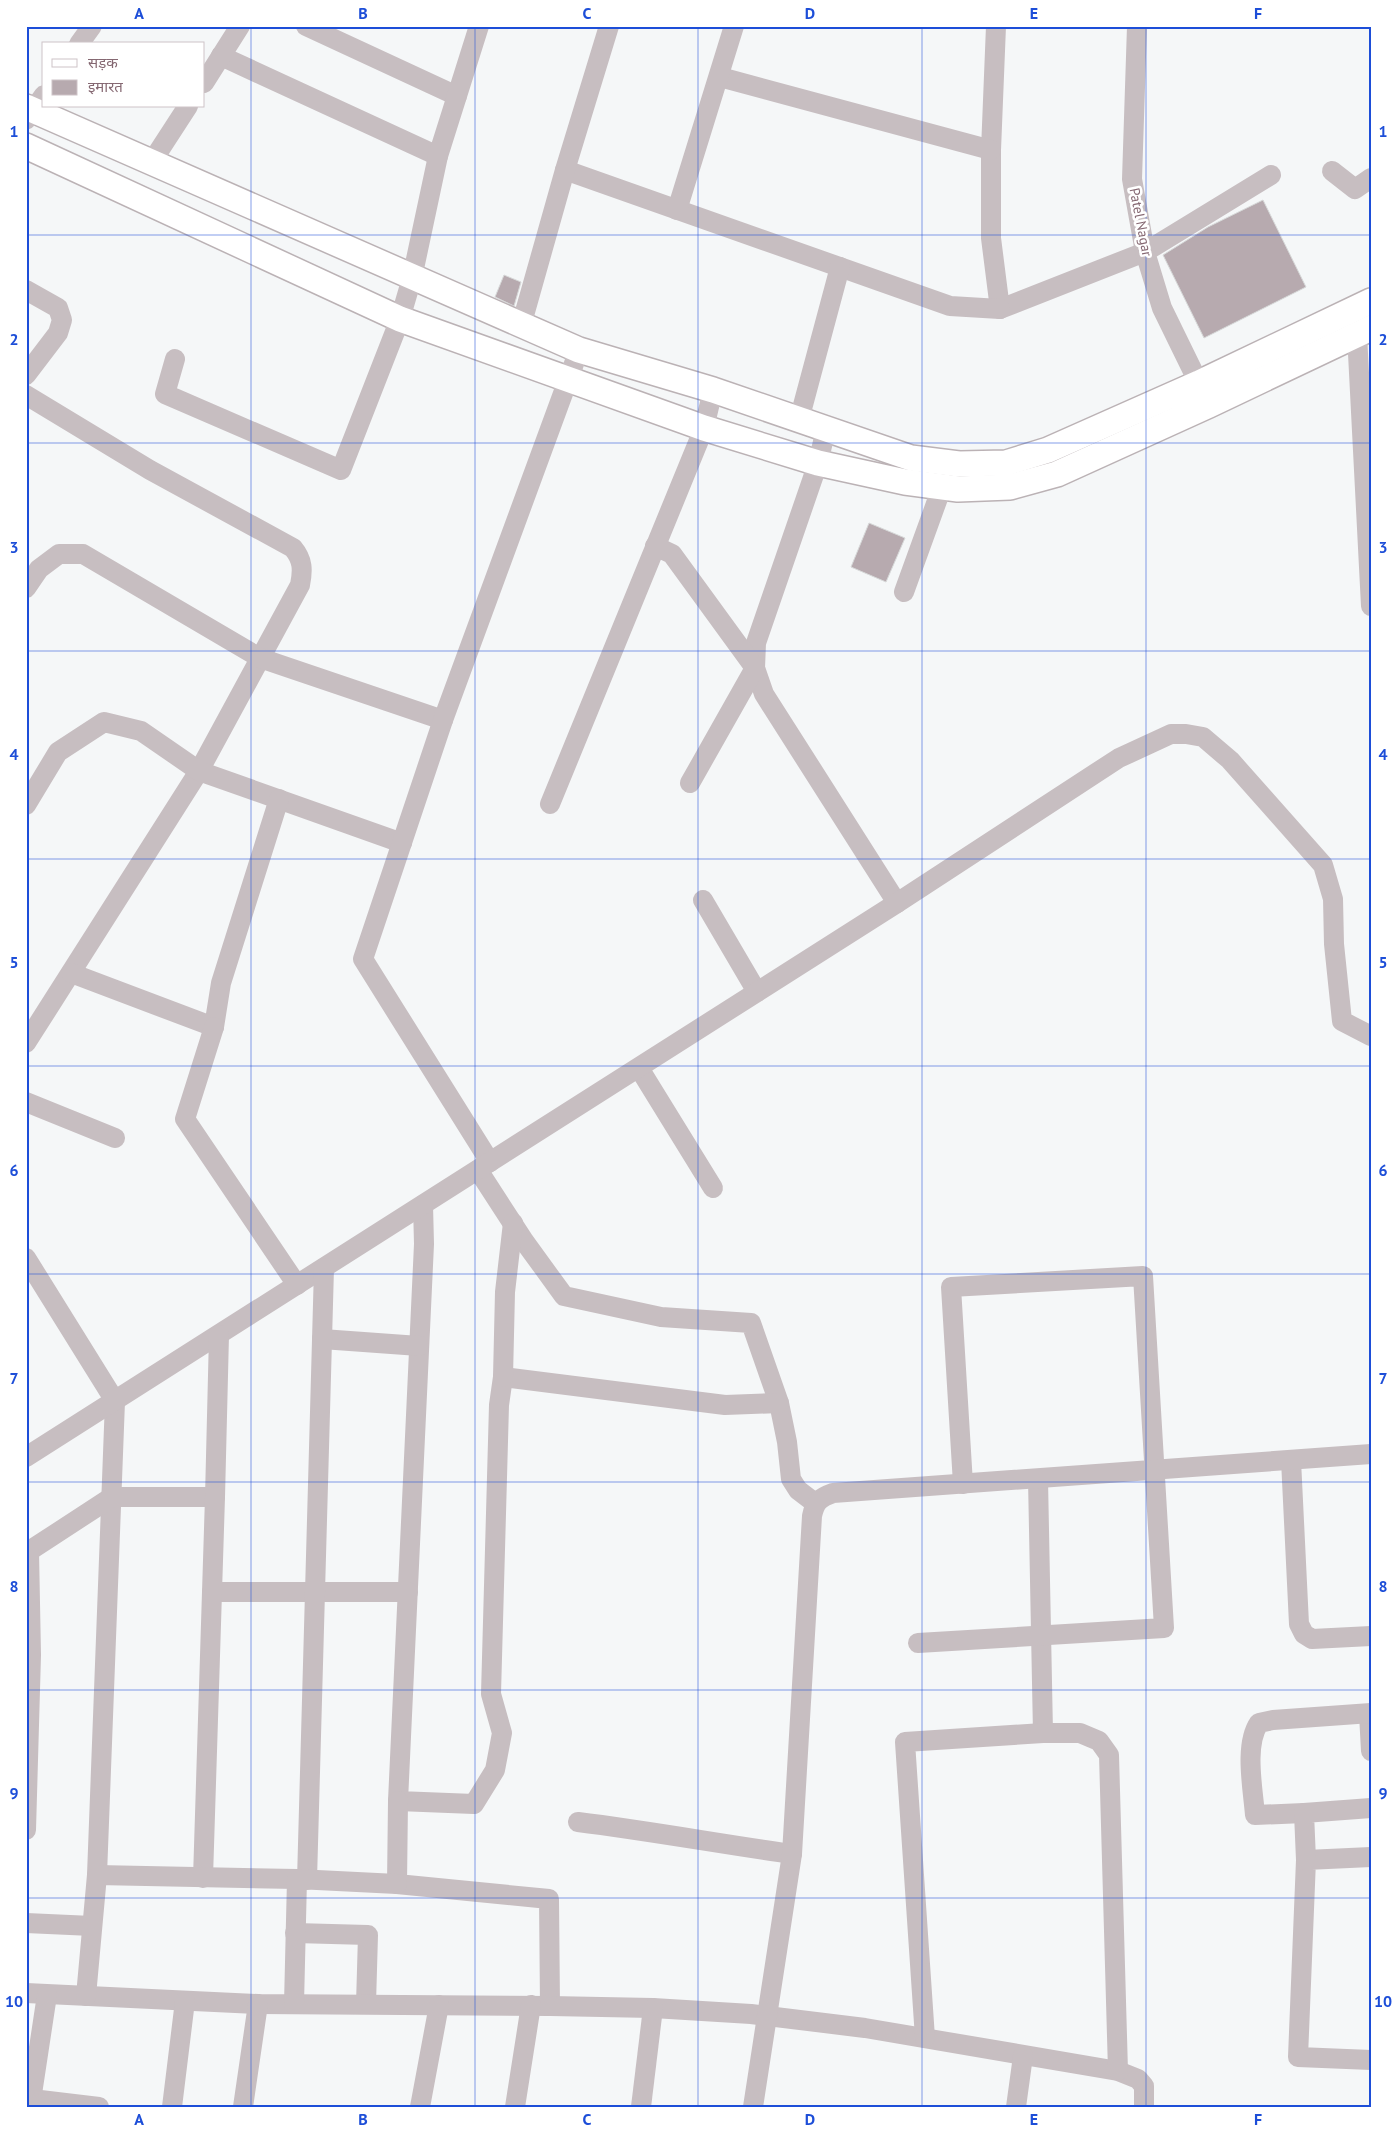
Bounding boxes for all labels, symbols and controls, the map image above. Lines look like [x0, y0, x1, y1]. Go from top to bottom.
text: A [134, 3, 144, 23]
text: B [358, 3, 368, 23]
text: C [583, 3, 592, 23]
text: D [805, 3, 815, 23]
text: E [1030, 3, 1038, 23]
text: F [1254, 3, 1262, 23]
legend [42, 42, 205, 108]
text: सड़क [88, 53, 118, 72]
text: इमारत [88, 77, 123, 96]
text: 1 [9, 121, 19, 141]
text: 1 [1378, 121, 1388, 141]
street label: Patel Nagar [1126, 186, 1157, 258]
text: 2 [9, 329, 19, 349]
text: 2 [1378, 329, 1388, 349]
text: 3 [9, 537, 19, 557]
text: 3 [1378, 537, 1388, 557]
text: 4 [9, 744, 19, 764]
text: 4 [1378, 744, 1388, 764]
text: 5 [9, 952, 19, 972]
text: 5 [1378, 952, 1388, 972]
text: 6 [9, 1160, 19, 1180]
text: 6 [1378, 1160, 1388, 1180]
text: 7 [9, 1368, 19, 1388]
text: 7 [1378, 1368, 1388, 1388]
text: 8 [9, 1576, 19, 1596]
text: 8 [1378, 1576, 1388, 1596]
text: 9 [9, 1783, 19, 1803]
text: 9 [1378, 1783, 1388, 1803]
text: 10 [5, 1991, 23, 2011]
text: 10 [1374, 1991, 1392, 2011]
text: A [134, 2109, 144, 2129]
text: B [358, 2109, 368, 2129]
text: C [583, 2109, 592, 2129]
text: D [805, 2109, 815, 2129]
text: E [1030, 2109, 1038, 2129]
text: F [1254, 2109, 1262, 2129]

